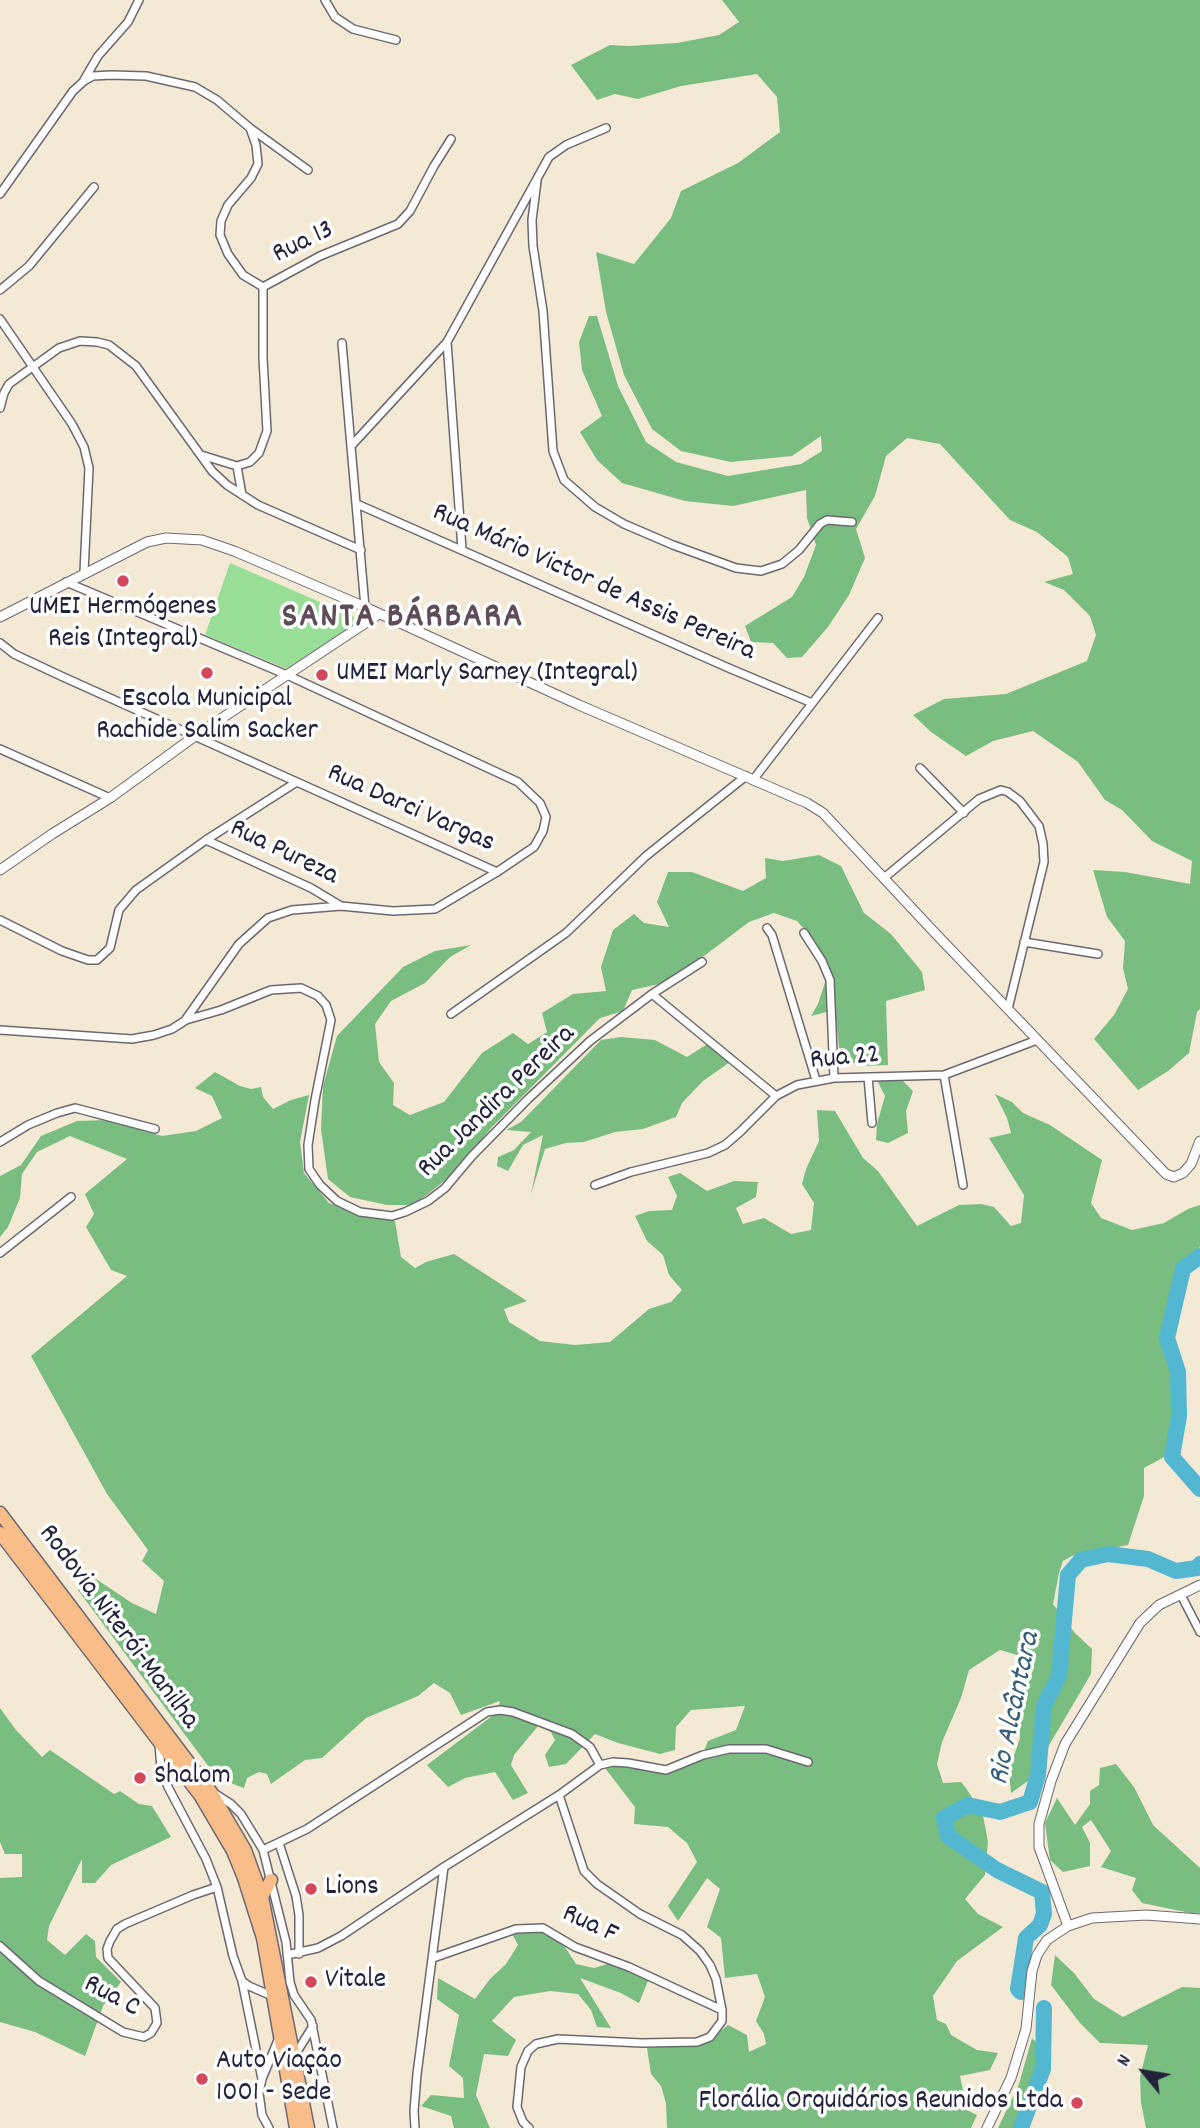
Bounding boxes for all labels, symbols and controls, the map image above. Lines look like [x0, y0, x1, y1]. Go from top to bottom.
street label: Rua 13 [268, 215, 340, 273]
street label: Rua Mário Victor de Assis Pereira [426, 497, 760, 671]
marker: UMEI Hermógenes Reis (Integral) [115, 573, 131, 589]
place label: UMEI Hermógenes Reis (Integral) [29, 592, 217, 658]
district label: SANTA BÁRBARA [283, 599, 523, 641]
place label: UMEI Marly Sarney (Integral) [336, 658, 638, 692]
marker: Escola Municipal Rachide Salim Sacker [199, 665, 215, 681]
marker: UMEI Marly Sarney (Integral) [314, 667, 330, 683]
place label: Escola Municipal Rachide Salim Sacker [96, 684, 318, 750]
street label: Rua Darci Vargas [321, 758, 499, 862]
street label: Rua Pureza [223, 813, 343, 895]
street label: Rua Jandira Pereira [412, 1019, 584, 1187]
street label: Rua 22 [809, 1040, 881, 1080]
street label: Rodovia Niterói-Manilha [29, 1519, 205, 1737]
water label: Rio Alcântara [983, 1629, 1051, 1789]
place label: Shalom [154, 1761, 231, 1795]
marker: Shalom [132, 1770, 148, 1786]
place label: Lions [325, 1872, 379, 1906]
marker: Lions [303, 1881, 319, 1897]
street label: Rua F [556, 1899, 622, 1953]
place label: Vitale [325, 1965, 386, 1999]
street label: Rua C [77, 1969, 145, 2027]
marker: Vitale [303, 1974, 319, 1990]
north arrow [1109, 2037, 1179, 2107]
place label: Auto Viação 1001 - Sede [216, 2046, 342, 2112]
text: N [1111, 2050, 1139, 2072]
marker: Auto Viação 1001 - Sede [194, 2071, 210, 2087]
place label: Florália Orquidários Reunidos Ltda [698, 2086, 1063, 2120]
marker: Florália Orquidários Reunidos Ltda [1069, 2095, 1085, 2111]

